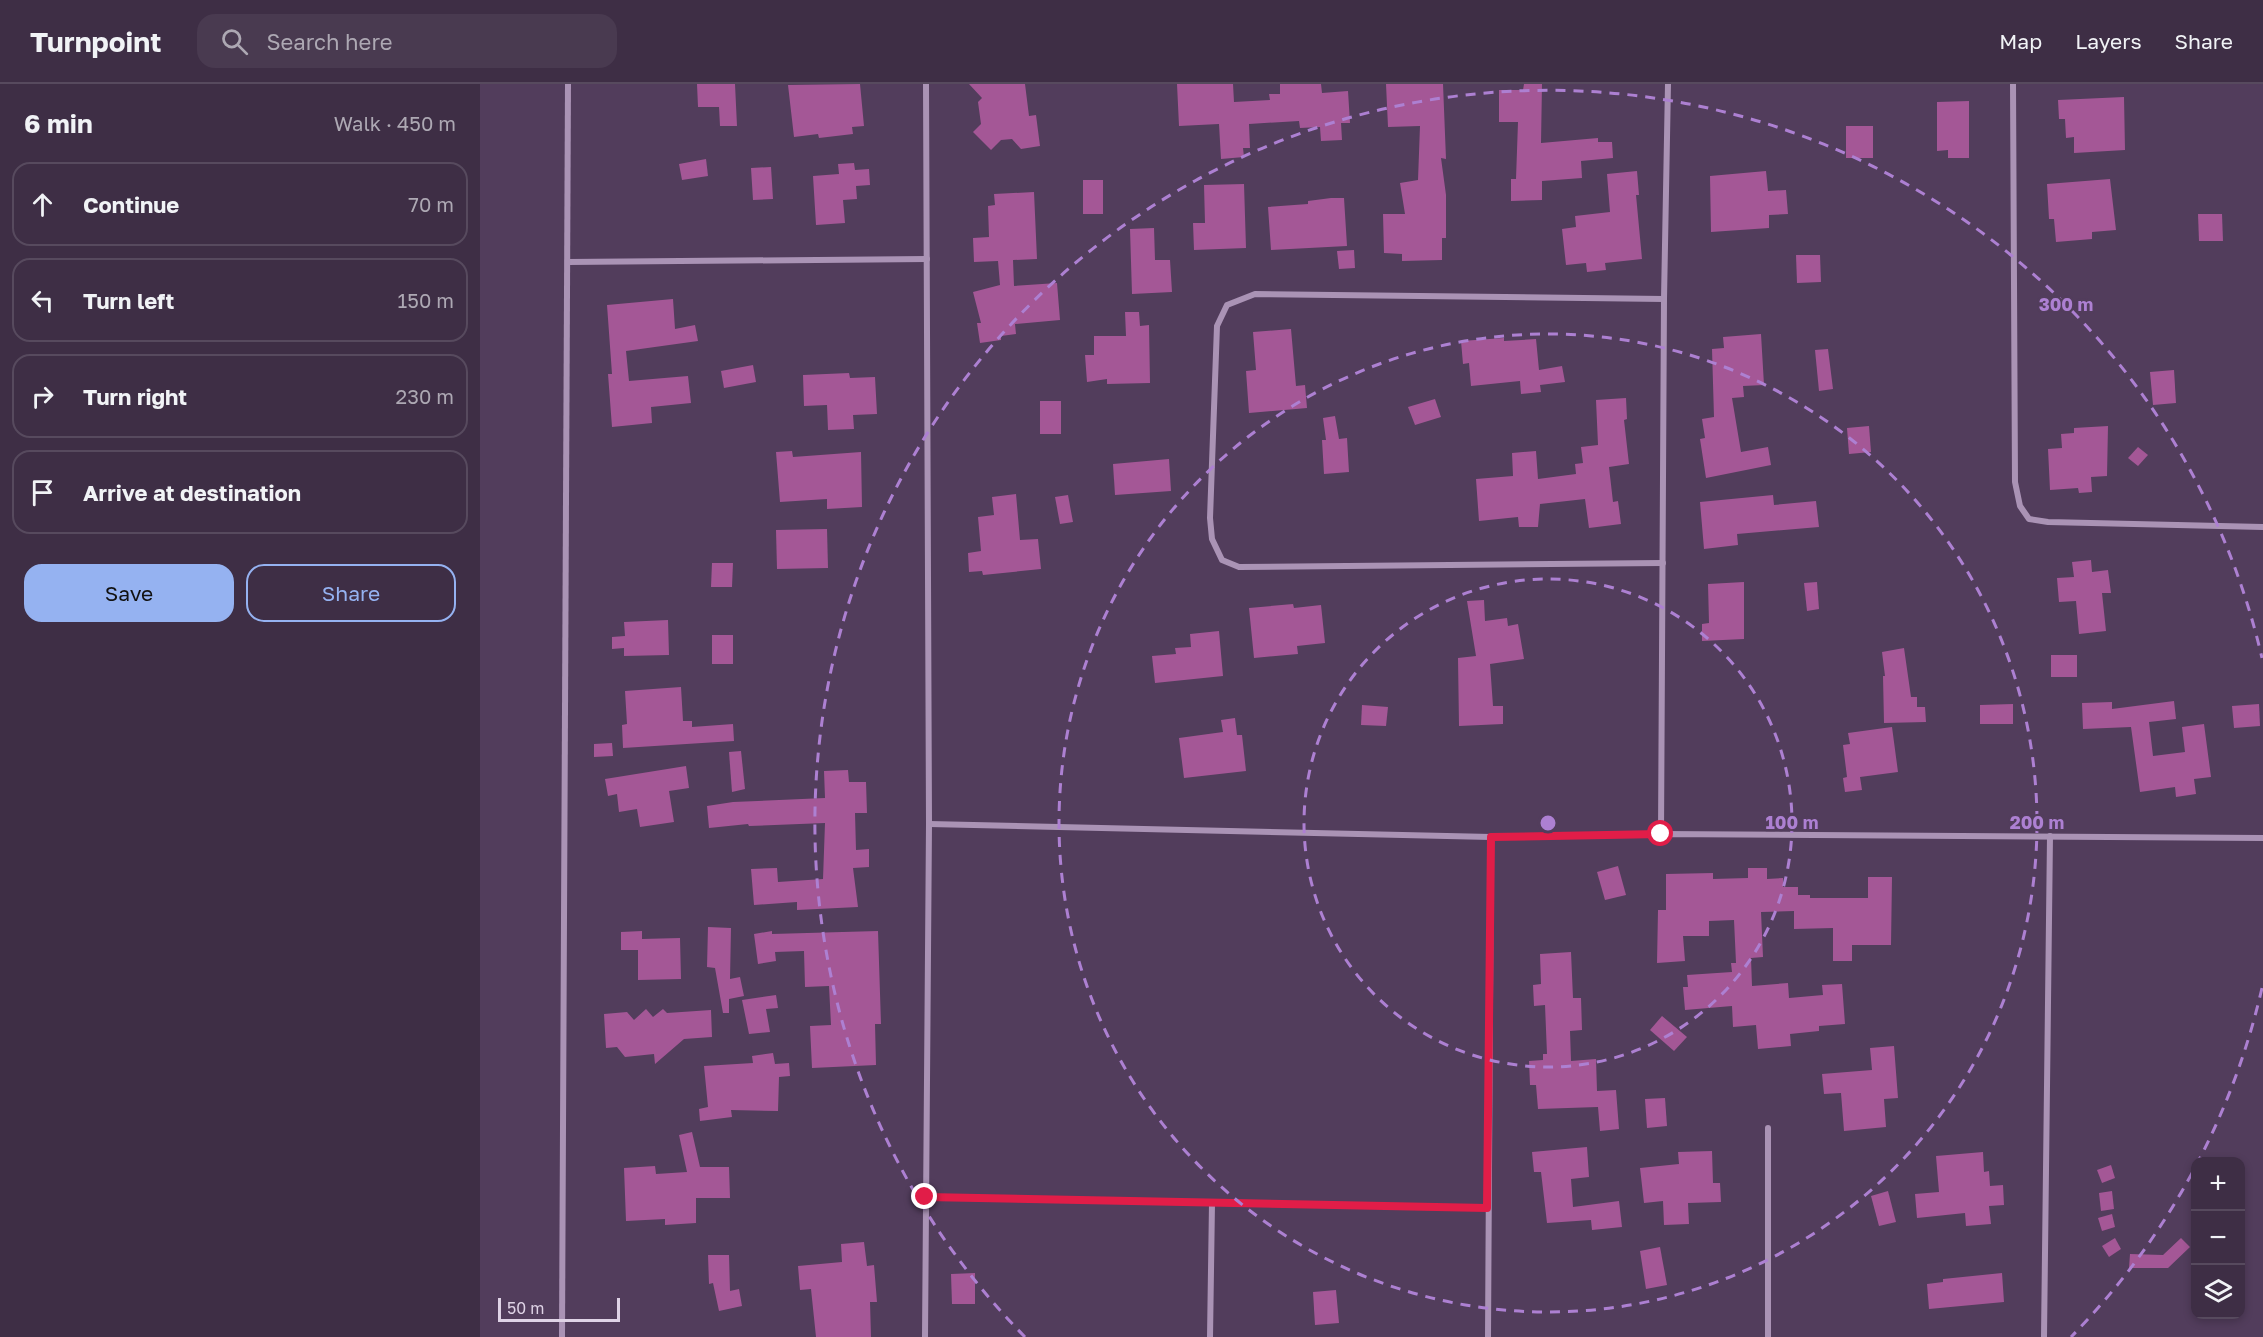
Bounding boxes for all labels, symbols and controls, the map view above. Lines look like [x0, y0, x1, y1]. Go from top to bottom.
search box [197, 14, 617, 68]
text: Turnpoint [30, 25, 161, 58]
icon: search [218, 25, 251, 58]
text: Search here [266, 28, 393, 55]
text: Map [1999, 28, 2042, 54]
text: Layers [2075, 28, 2142, 54]
text: Share [2175, 28, 2233, 54]
text: 6 min [24, 108, 93, 139]
text: Walk · 450 m [334, 111, 456, 135]
icon: ahead [26, 188, 59, 221]
text: Continue [83, 191, 179, 218]
text: 70 m [408, 192, 454, 216]
icon: left [26, 284, 59, 317]
text: Turn left [83, 287, 174, 314]
text: 150 m [398, 288, 454, 312]
text: 300 m [2039, 293, 2093, 315]
icon: right [26, 380, 59, 413]
text: Turn right [83, 383, 187, 410]
text: 230 m [396, 384, 454, 408]
icon: arrive [26, 476, 59, 509]
text: Arrive at destination [83, 479, 301, 506]
button: Save [24, 564, 234, 622]
button: Share [246, 564, 456, 622]
text: 100 m [1766, 811, 1818, 833]
text: 200 m [2010, 811, 2064, 833]
centre of rings [1538, 813, 1558, 833]
route start [1647, 820, 1673, 846]
map controls [2191, 1157, 2245, 1319]
button: + [2191, 1157, 2245, 1211]
route end [911, 1183, 937, 1209]
button: − [2191, 1211, 2245, 1265]
button: layers [2191, 1265, 2245, 1319]
scale bar [498, 1295, 620, 1322]
text: 50 m [507, 1298, 544, 1318]

